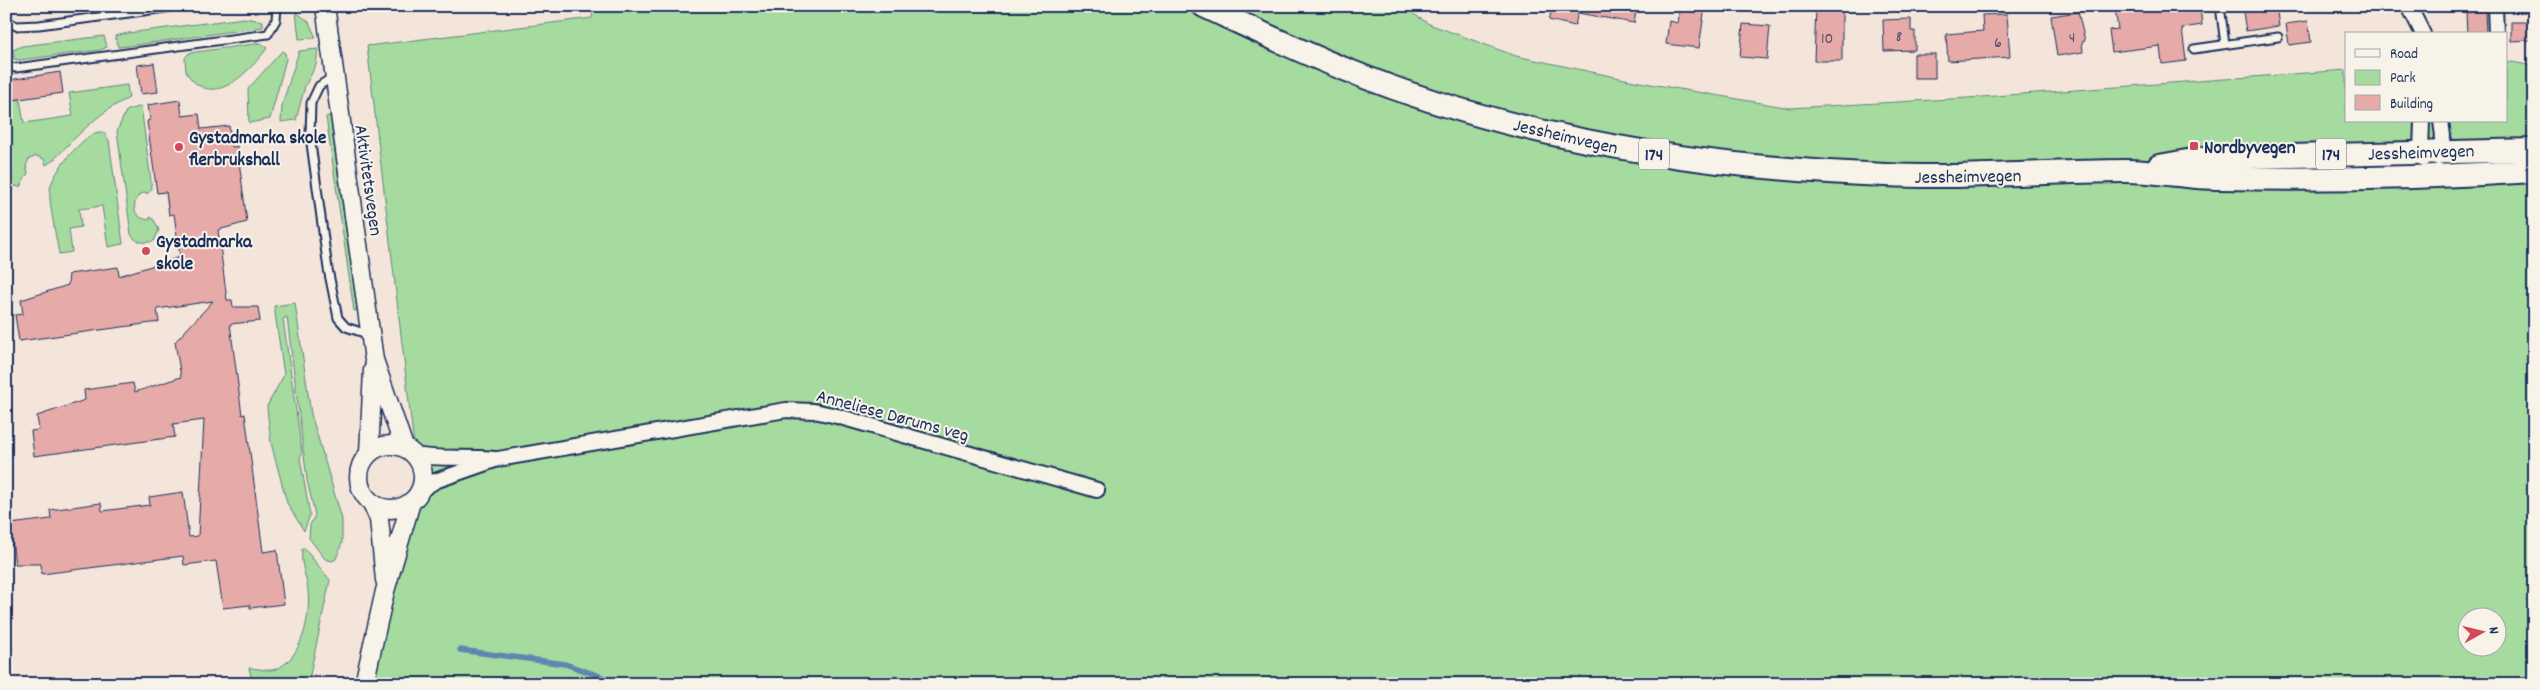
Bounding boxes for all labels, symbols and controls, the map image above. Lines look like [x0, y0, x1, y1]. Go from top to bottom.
house number: 8 [1896, 26, 1902, 49]
house number: 4 [2069, 27, 2075, 50]
house number: 10 [1821, 28, 1833, 51]
house number: 6 [1994, 32, 2002, 55]
legend [2345, 32, 2508, 122]
text: Road [2390, 44, 2418, 66]
text: Park [2390, 68, 2416, 90]
text: Building [2390, 94, 2433, 116]
street label: Jessheimvegen [1510, 113, 1620, 164]
street label: Aktivitetsvegen [345, 123, 388, 238]
place label: Gystadmarka skole flerbrukshall [188, 126, 326, 175]
place label: Nordbyvegen [2204, 136, 2296, 163]
road number: 174 [1639, 138, 1669, 170]
road number: 174 [2316, 138, 2346, 170]
street label: Jessheimvegen [2367, 139, 2475, 170]
marker: Nordbyvegen [2188, 140, 2200, 152]
marker: Gystadmarka skole flerbrukshall [173, 141, 185, 153]
street label: Jessheimvegen [1915, 164, 2022, 193]
place label: Gystadmarka skole [156, 230, 253, 279]
marker: Gystadmarka skole [140, 245, 152, 257]
street label: Anneliese Dørums veg [813, 384, 971, 451]
north arrow [2458, 608, 2508, 658]
text: N [2483, 626, 2503, 635]

